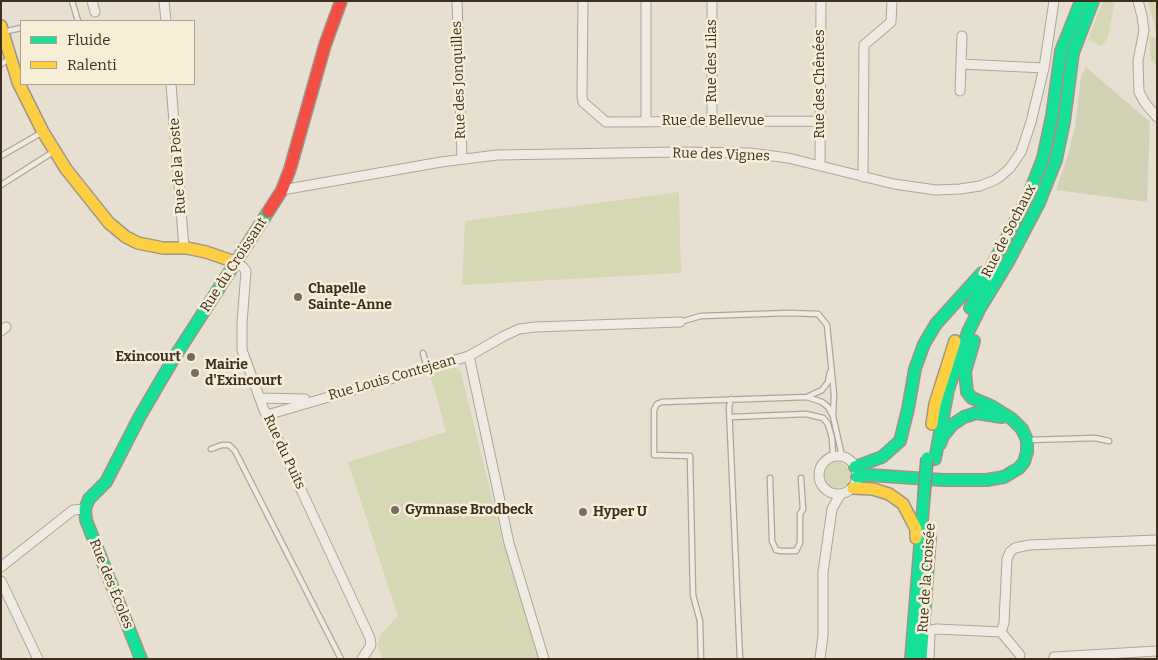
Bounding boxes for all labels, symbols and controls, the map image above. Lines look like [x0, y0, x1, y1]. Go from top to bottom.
street label: Rue des Lilas [704, 19, 720, 103]
legend [20, 20, 195, 85]
street label: Rue des Jonquilles [449, 21, 469, 139]
street label: Rue des Chênées [812, 29, 828, 139]
text: Fluide [67, 31, 110, 49]
text: Ralenti [67, 56, 117, 74]
street label: Rue de Bellevue [662, 113, 764, 129]
street label: Rue de la Poste [166, 117, 190, 215]
street label: Rue des Vignes [672, 145, 770, 165]
street label: Rue de Sochaux [978, 181, 1040, 281]
street label: Rue du Croissant [197, 214, 271, 316]
place label: Chapelle Sainte-Anne [308, 281, 392, 314]
marker: Chapelle Sainte-Anne [292, 291, 304, 303]
place label: Exincourt [116, 349, 181, 365]
marker: Exincourt [185, 351, 197, 363]
street label: Rue Louis Contejean [326, 352, 458, 404]
place label: Mairie d'Exincourt [205, 357, 282, 390]
marker: Mairie d'Exincourt [189, 367, 201, 379]
street label: Rue du Puits [259, 412, 309, 492]
place label: Gymnase Brodbeck [405, 502, 533, 518]
marker: Gymnase Brodbeck [389, 504, 401, 516]
place label: Hyper U [593, 504, 647, 520]
marker: Hyper U [577, 506, 589, 518]
street label: Rue de la Croisée [915, 523, 939, 633]
street label: Rue des Écoles [85, 537, 137, 631]

